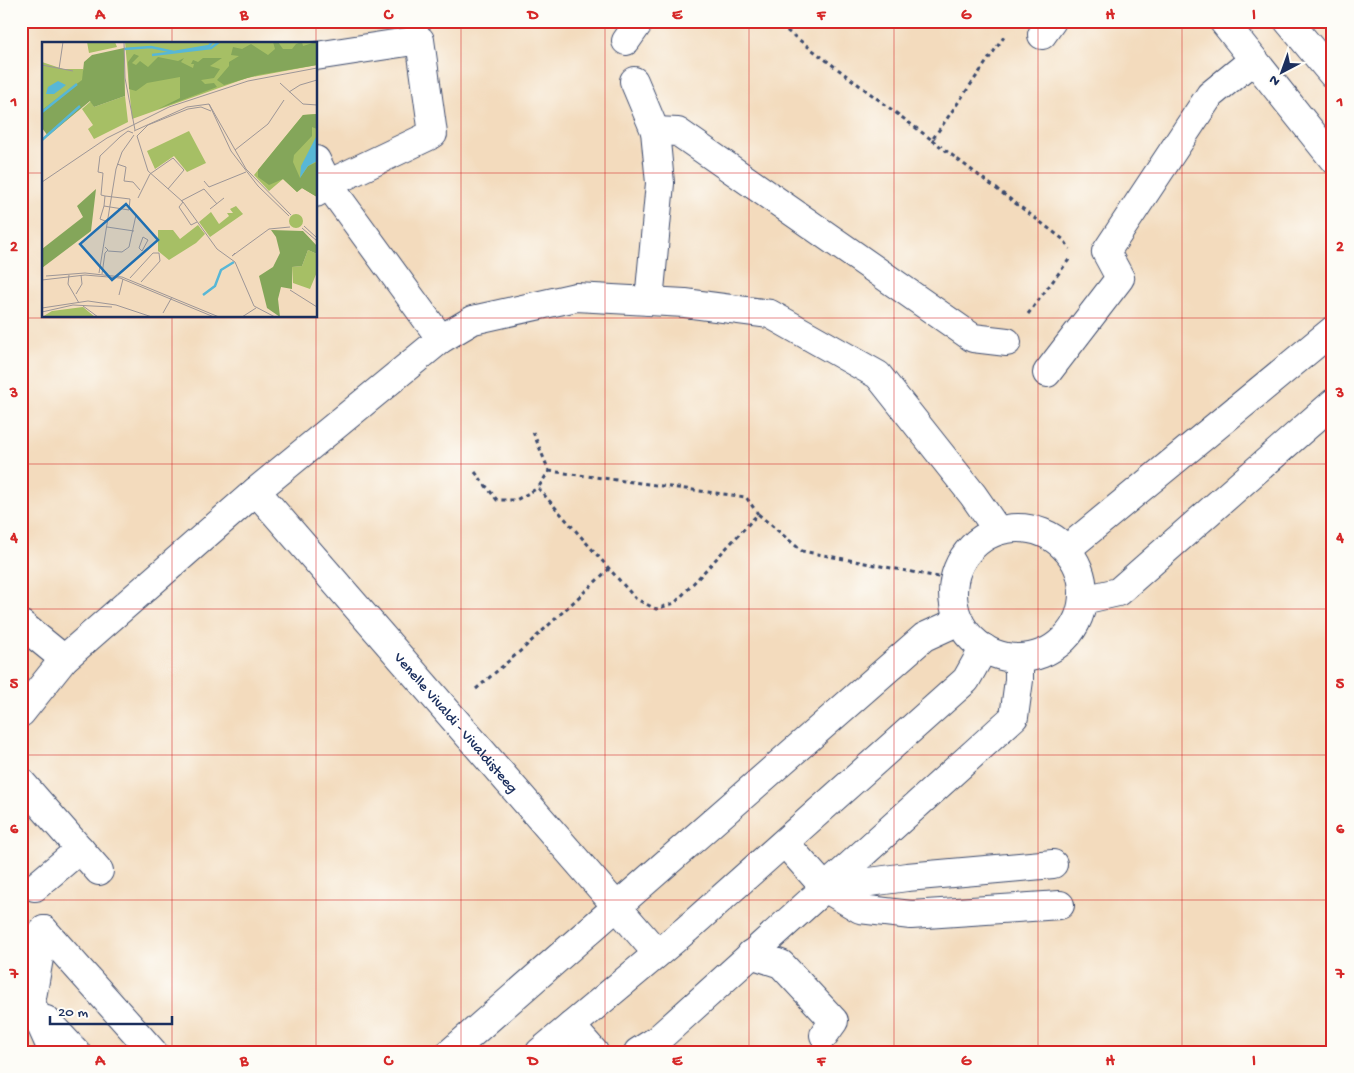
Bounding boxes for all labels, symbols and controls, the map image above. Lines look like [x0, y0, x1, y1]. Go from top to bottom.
text: A [94, 7, 106, 26]
text: B [239, 7, 249, 26]
text: C [383, 7, 394, 26]
text: D [526, 7, 539, 26]
text: E [672, 7, 683, 26]
text: F [816, 7, 827, 26]
text: G [961, 7, 972, 26]
text: H [1105, 7, 1115, 26]
text: I [1252, 7, 1256, 26]
inset map [42, 42, 318, 318]
north arrow [1256, 48, 1306, 98]
text: N [1266, 71, 1284, 89]
text: 1 [10, 94, 17, 113]
text: 1 [1336, 94, 1343, 113]
text: 2 [10, 239, 18, 258]
text: 2 [1336, 239, 1344, 258]
text: 3 [9, 385, 18, 404]
text: 3 [1335, 385, 1344, 404]
text: 4 [9, 530, 18, 549]
text: 4 [1335, 530, 1344, 549]
street label: Venelle Vivaldi - Vivaldisteeg [389, 649, 521, 797]
text: 5 [10, 676, 19, 695]
text: 5 [1336, 676, 1345, 695]
text: 6 [10, 821, 19, 840]
text: 6 [1336, 821, 1345, 840]
text: 7 [9, 966, 19, 985]
text: 7 [1335, 966, 1345, 985]
scale bar [50, 993, 172, 1025]
text: 20 m [58, 1004, 88, 1022]
text: A [94, 1053, 106, 1072]
text: B [239, 1053, 249, 1072]
text: C [383, 1053, 394, 1072]
text: D [526, 1053, 539, 1072]
text: E [672, 1053, 683, 1072]
text: F [816, 1053, 827, 1072]
text: G [961, 1053, 972, 1072]
text: H [1105, 1053, 1115, 1072]
text: I [1252, 1053, 1256, 1072]

